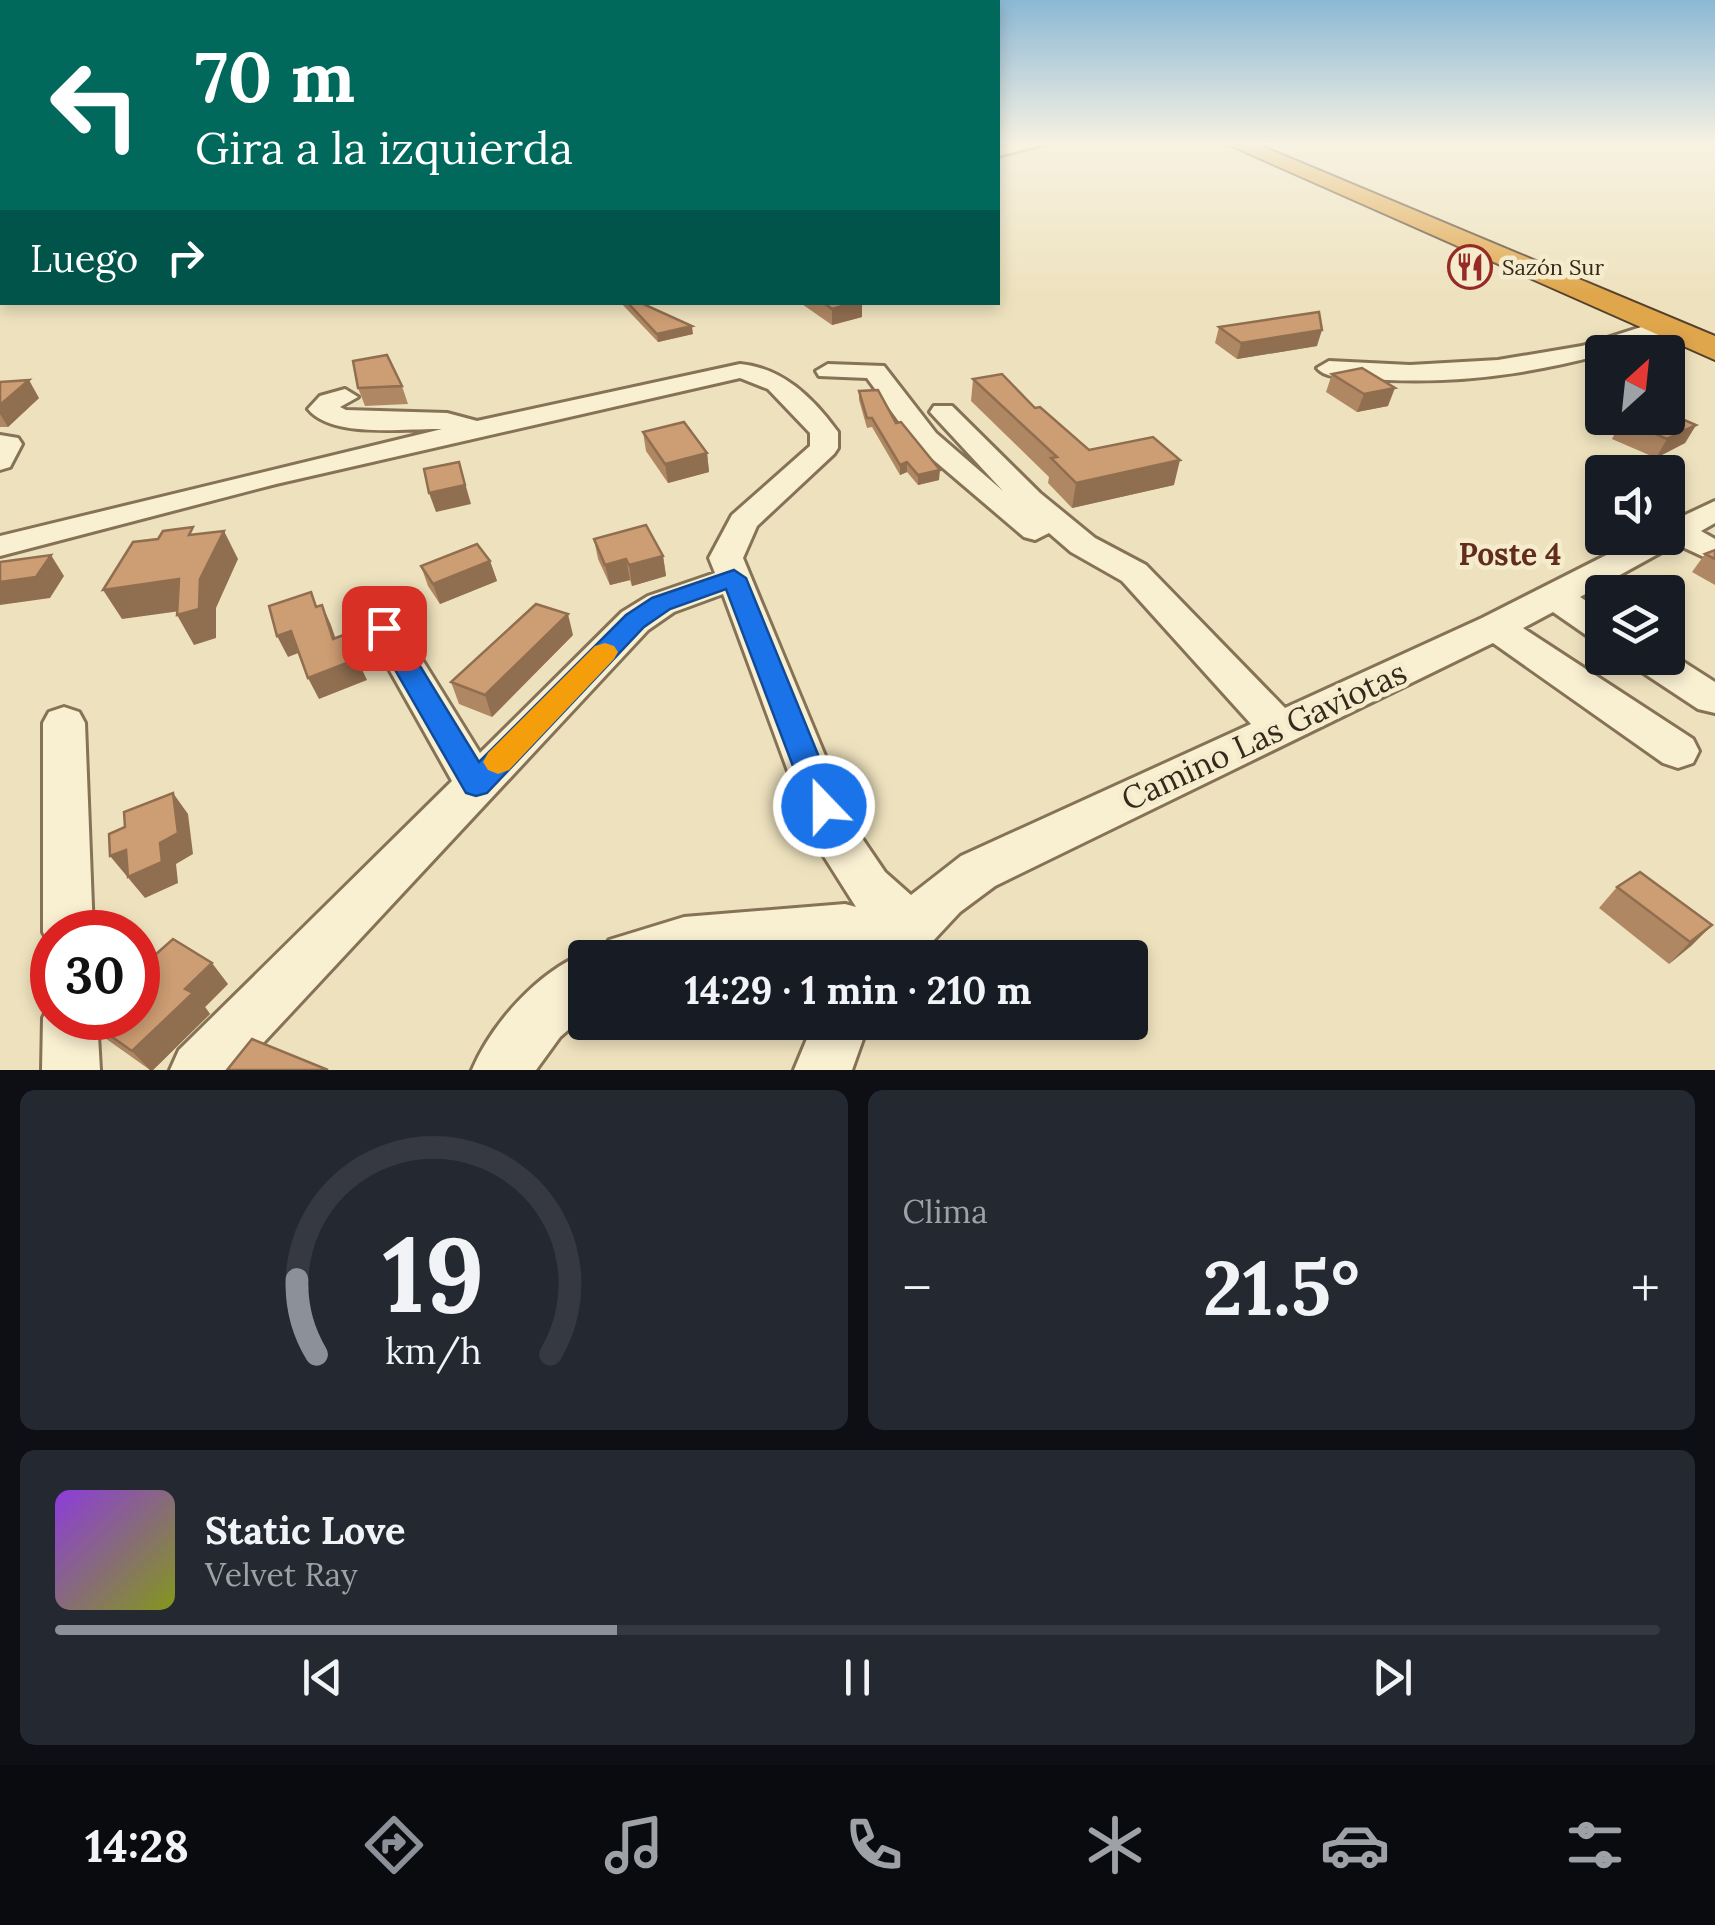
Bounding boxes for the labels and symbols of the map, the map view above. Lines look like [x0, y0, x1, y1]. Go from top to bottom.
restaurant icon: Sazón Sur [1447, 244, 1493, 290]
place label: Sazón Sur [1502, 253, 1604, 281]
north arrow [1585, 335, 1685, 435]
district label: Poste 4 [1458, 535, 1562, 573]
pin [342, 586, 427, 671]
street label: Camino Las Gaviotas [1115, 651, 1413, 820]
position arrow [772, 754, 876, 858]
speed limit sign: 30 [30, 910, 160, 1040]

